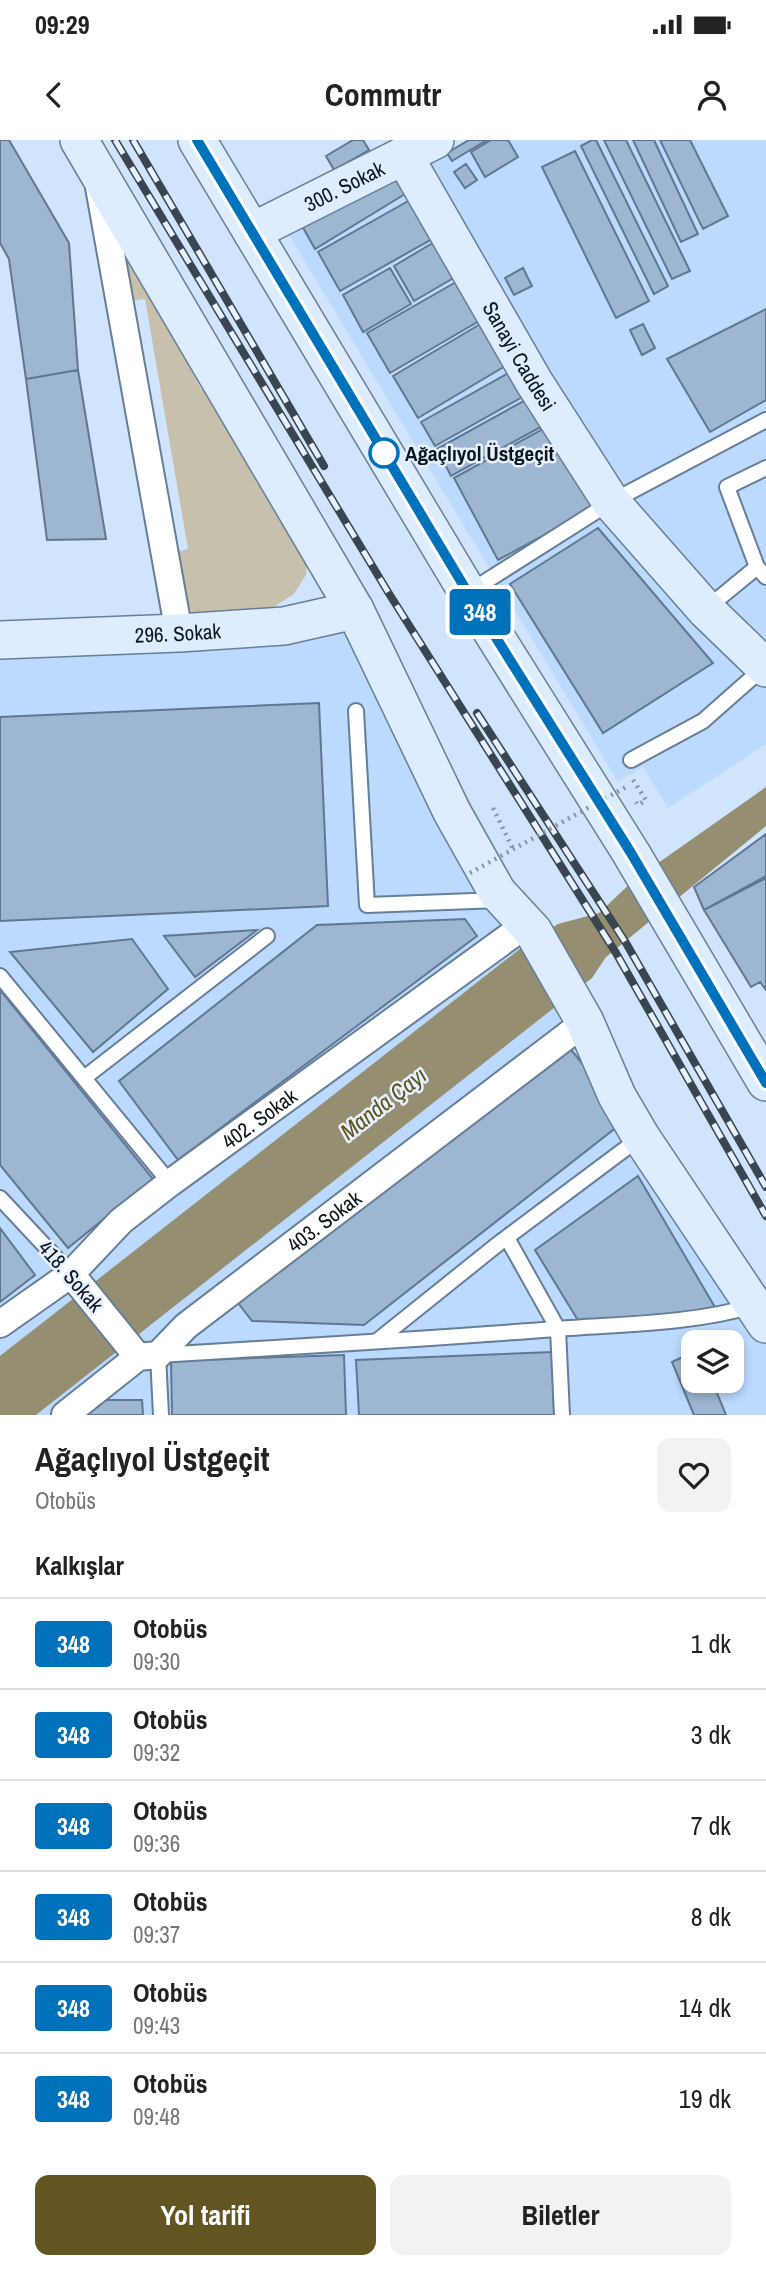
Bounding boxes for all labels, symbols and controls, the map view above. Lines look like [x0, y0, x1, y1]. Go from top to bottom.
text: 09:29 [35, 7, 90, 42]
text: Commutr [325, 73, 441, 116]
icon: back [35, 76, 73, 114]
icon: person [693, 76, 731, 114]
street label: 300. Sokak [299, 153, 389, 218]
street label: Sanayi Caddesi [476, 296, 563, 416]
marker: Ağaçlıyol Üstgeçit [369, 438, 399, 468]
place label: Ağaçlıyol Üstgeçit [405, 439, 555, 468]
line badge: 348 [440, 589, 520, 635]
text: 348 [464, 596, 496, 628]
street label: 296. Sokak [134, 616, 222, 649]
water label: Manda Çayı [333, 1059, 433, 1147]
street label: 402. Sokak [216, 1081, 303, 1155]
street label: 403. Sokak [281, 1183, 367, 1259]
street label: 418. Sokak [32, 1234, 110, 1318]
map controls [681, 1330, 744, 1393]
button: layers [681, 1330, 744, 1393]
text: Ağaçlıyol Üstgeçit [35, 1437, 270, 1481]
button: heart [657, 1438, 731, 1512]
text: Otobüs [35, 1485, 96, 1516]
text: Kalkışlar [35, 1548, 124, 1583]
text: Otobüs [133, 1611, 208, 1646]
text: 1 dk [691, 1626, 731, 1661]
text: 348 [57, 1628, 90, 1660]
text: 09:30 [133, 1646, 180, 1677]
text: Otobüs [133, 1702, 208, 1737]
text: 3 dk [691, 1717, 731, 1752]
text: 348 [57, 1719, 90, 1751]
text: 09:32 [133, 1737, 180, 1768]
text: Otobüs [133, 1793, 208, 1828]
text: 7 dk [691, 1808, 731, 1843]
text: 348 [57, 1810, 90, 1842]
text: 09:36 [133, 1828, 180, 1859]
text: Otobüs [133, 1884, 208, 1919]
text: 8 dk [691, 1899, 731, 1934]
text: 348 [57, 1901, 90, 1933]
text: 09:37 [133, 1919, 180, 1950]
text: Otobüs [133, 1975, 208, 2010]
text: 14 dk [679, 1990, 731, 2025]
text: 348 [57, 1992, 90, 2024]
text: 09:43 [133, 2010, 180, 2041]
text: Otobüs [133, 2066, 208, 2101]
text: 19 dk [679, 2081, 731, 2116]
text: 348 [57, 2083, 90, 2115]
text: 09:48 [133, 2101, 180, 2132]
button: Yol tarifi [35, 2175, 376, 2255]
button: Biletler [390, 2175, 731, 2255]

